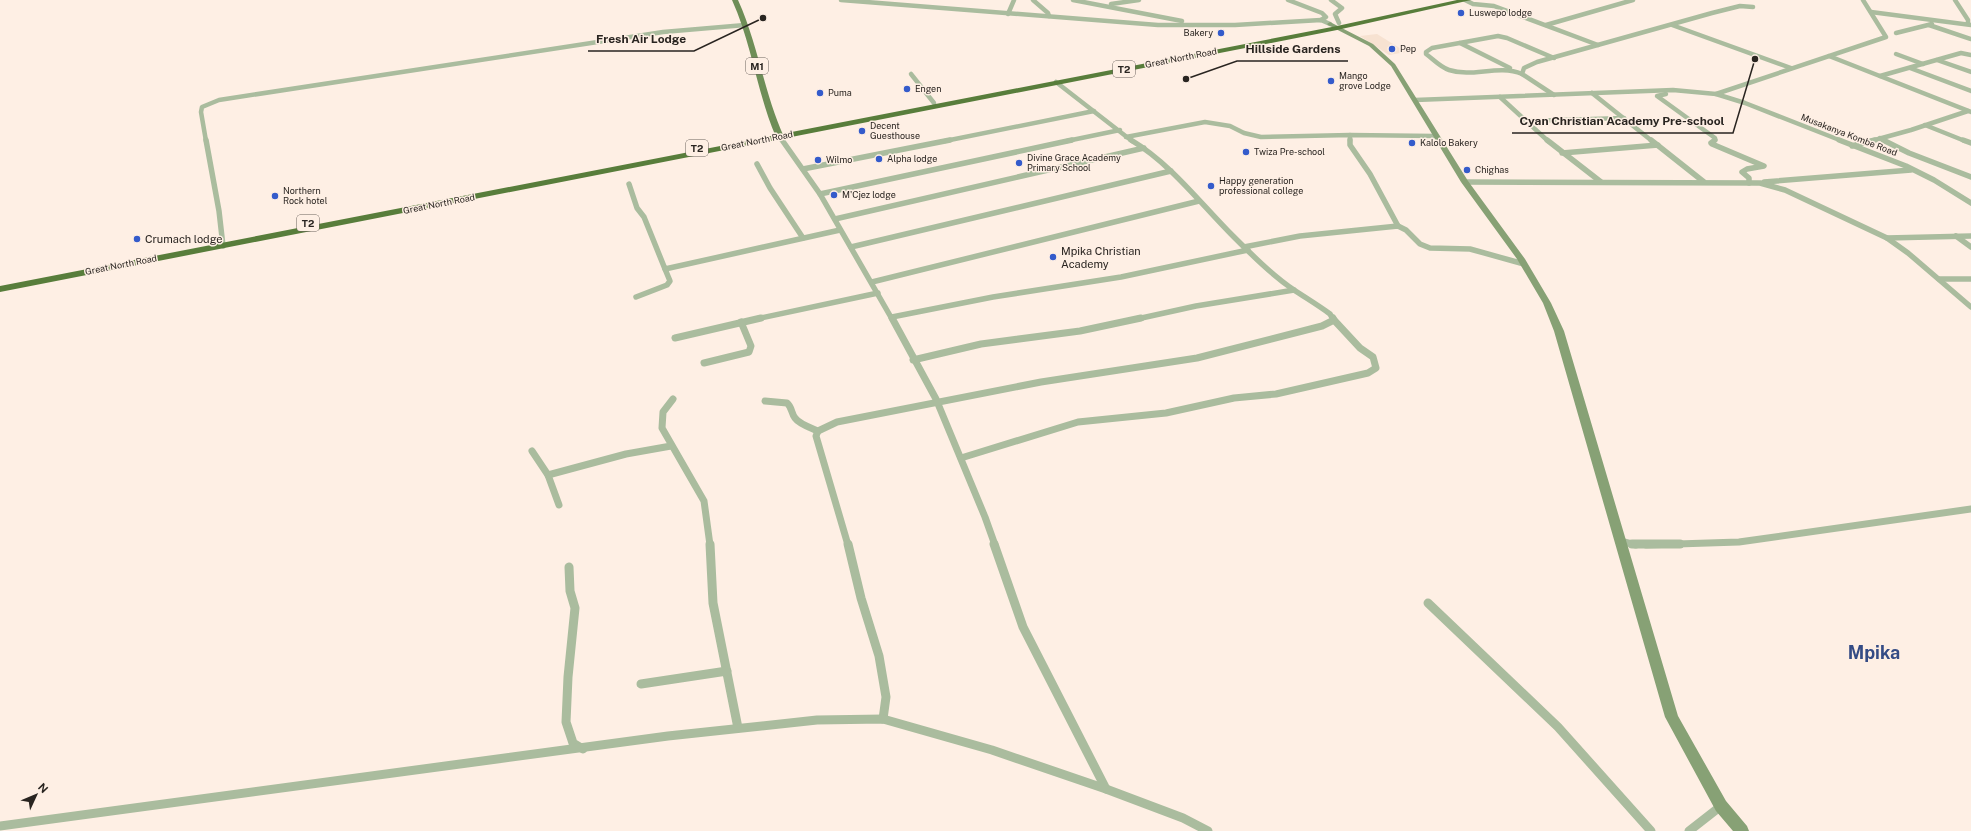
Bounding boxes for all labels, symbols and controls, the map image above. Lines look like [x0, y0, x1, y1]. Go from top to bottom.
place label: Luswepo lodge [1469, 7, 1532, 18]
marker: Luswepo lodge [1456, 8, 1466, 18]
callout: Fresh Air Lodge [588, 27, 694, 51]
place label: Bakery [1184, 27, 1213, 38]
marker: Bakery [1216, 28, 1226, 38]
text: Fresh Air Lodge [596, 32, 686, 46]
callout: Hillside Gardens [1237, 37, 1348, 61]
text: Hillside Gardens [1246, 42, 1340, 56]
place label: Pep [1400, 43, 1416, 54]
marker: Pep [1387, 44, 1397, 54]
street label: Great North Road [1144, 45, 1218, 70]
road number: M1 [746, 58, 768, 74]
road number: T2 [1113, 61, 1135, 77]
place label: Mango grove Lodge [1339, 70, 1391, 91]
marker: Mango grove Lodge [1326, 76, 1336, 86]
place label: Engen [915, 83, 941, 94]
marker: Engen [902, 84, 912, 94]
place label: Puma [828, 87, 852, 98]
marker: Puma [815, 88, 825, 98]
callout: Cyan Christian Academy Pre-school [1512, 109, 1733, 133]
street label: Musakanya Kombe Road [1799, 111, 1899, 158]
text: Cyan Christian Academy Pre-school [1519, 114, 1725, 128]
place label: Decent Guesthouse [870, 120, 920, 141]
marker: Decent Guesthouse [857, 126, 867, 136]
street label: Great North Road [720, 128, 794, 153]
place label: Kalolo Bakery [1420, 137, 1478, 148]
marker: Kalolo Bakery [1407, 138, 1417, 148]
road number: T2 [686, 140, 708, 156]
place label: Twiza Pre-school [1254, 146, 1325, 157]
marker: Twiza Pre-school [1241, 147, 1251, 157]
place label: Divine Grace Academy Primary School [1027, 152, 1121, 173]
place label: Alpha lodge [887, 153, 937, 164]
place label: Wilmo [826, 154, 852, 165]
marker: Alpha lodge [874, 154, 884, 164]
marker: Wilmo [813, 155, 823, 165]
marker: Divine Grace Academy Primary School [1014, 158, 1024, 168]
place label: Chighas [1475, 164, 1509, 175]
marker: Chighas [1462, 165, 1472, 175]
place label: Happy generation professional college [1219, 175, 1303, 196]
marker: Happy generation professional college [1206, 181, 1216, 191]
place label: Northern Rock hotel [283, 185, 328, 206]
place label: M'Cjez lodge [842, 189, 896, 200]
marker: M'Cjez lodge [829, 190, 839, 200]
marker: Northern Rock hotel [270, 191, 280, 201]
street label: Great North Road [402, 191, 476, 216]
road number: T2 [297, 215, 319, 231]
place label: Crumach lodge [145, 233, 223, 245]
marker: Crumach lodge [132, 234, 142, 244]
place label: Mpika Christian Academy [1061, 245, 1141, 270]
street label: Great North Road [84, 252, 158, 277]
marker: Mpika Christian Academy [1048, 252, 1058, 262]
district label: Mpika [1848, 642, 1900, 663]
north arrow [16, 775, 56, 815]
text: N [36, 781, 50, 795]

